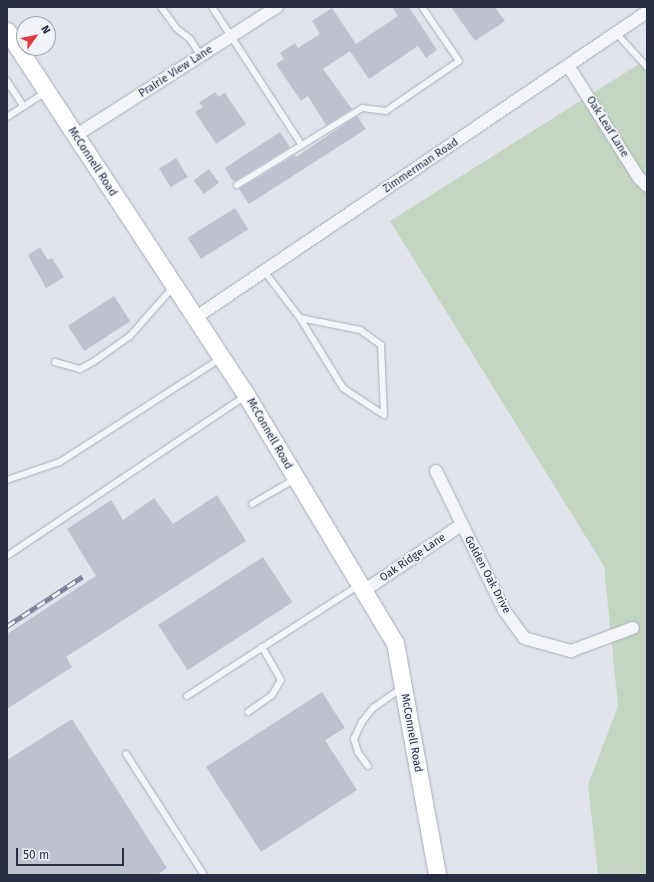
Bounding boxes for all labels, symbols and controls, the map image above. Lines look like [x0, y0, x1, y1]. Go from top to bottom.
north arrow [16, 16, 56, 56]
text: N [38, 23, 53, 36]
street label: Prairie View Lane [137, 43, 215, 101]
street label: Oak Leaf Lane [583, 94, 631, 160]
street label: McConnell Road [65, 125, 119, 199]
street label: Zimmerman Road [381, 136, 461, 196]
street label: McConnell Road [243, 396, 295, 472]
street label: Oak Ridge Lane [378, 531, 448, 585]
street label: Golden Oak Drive [461, 534, 513, 616]
street label: McConnell Road [398, 693, 424, 773]
scale bar [18, 840, 126, 866]
text: 50 m [23, 848, 49, 862]

